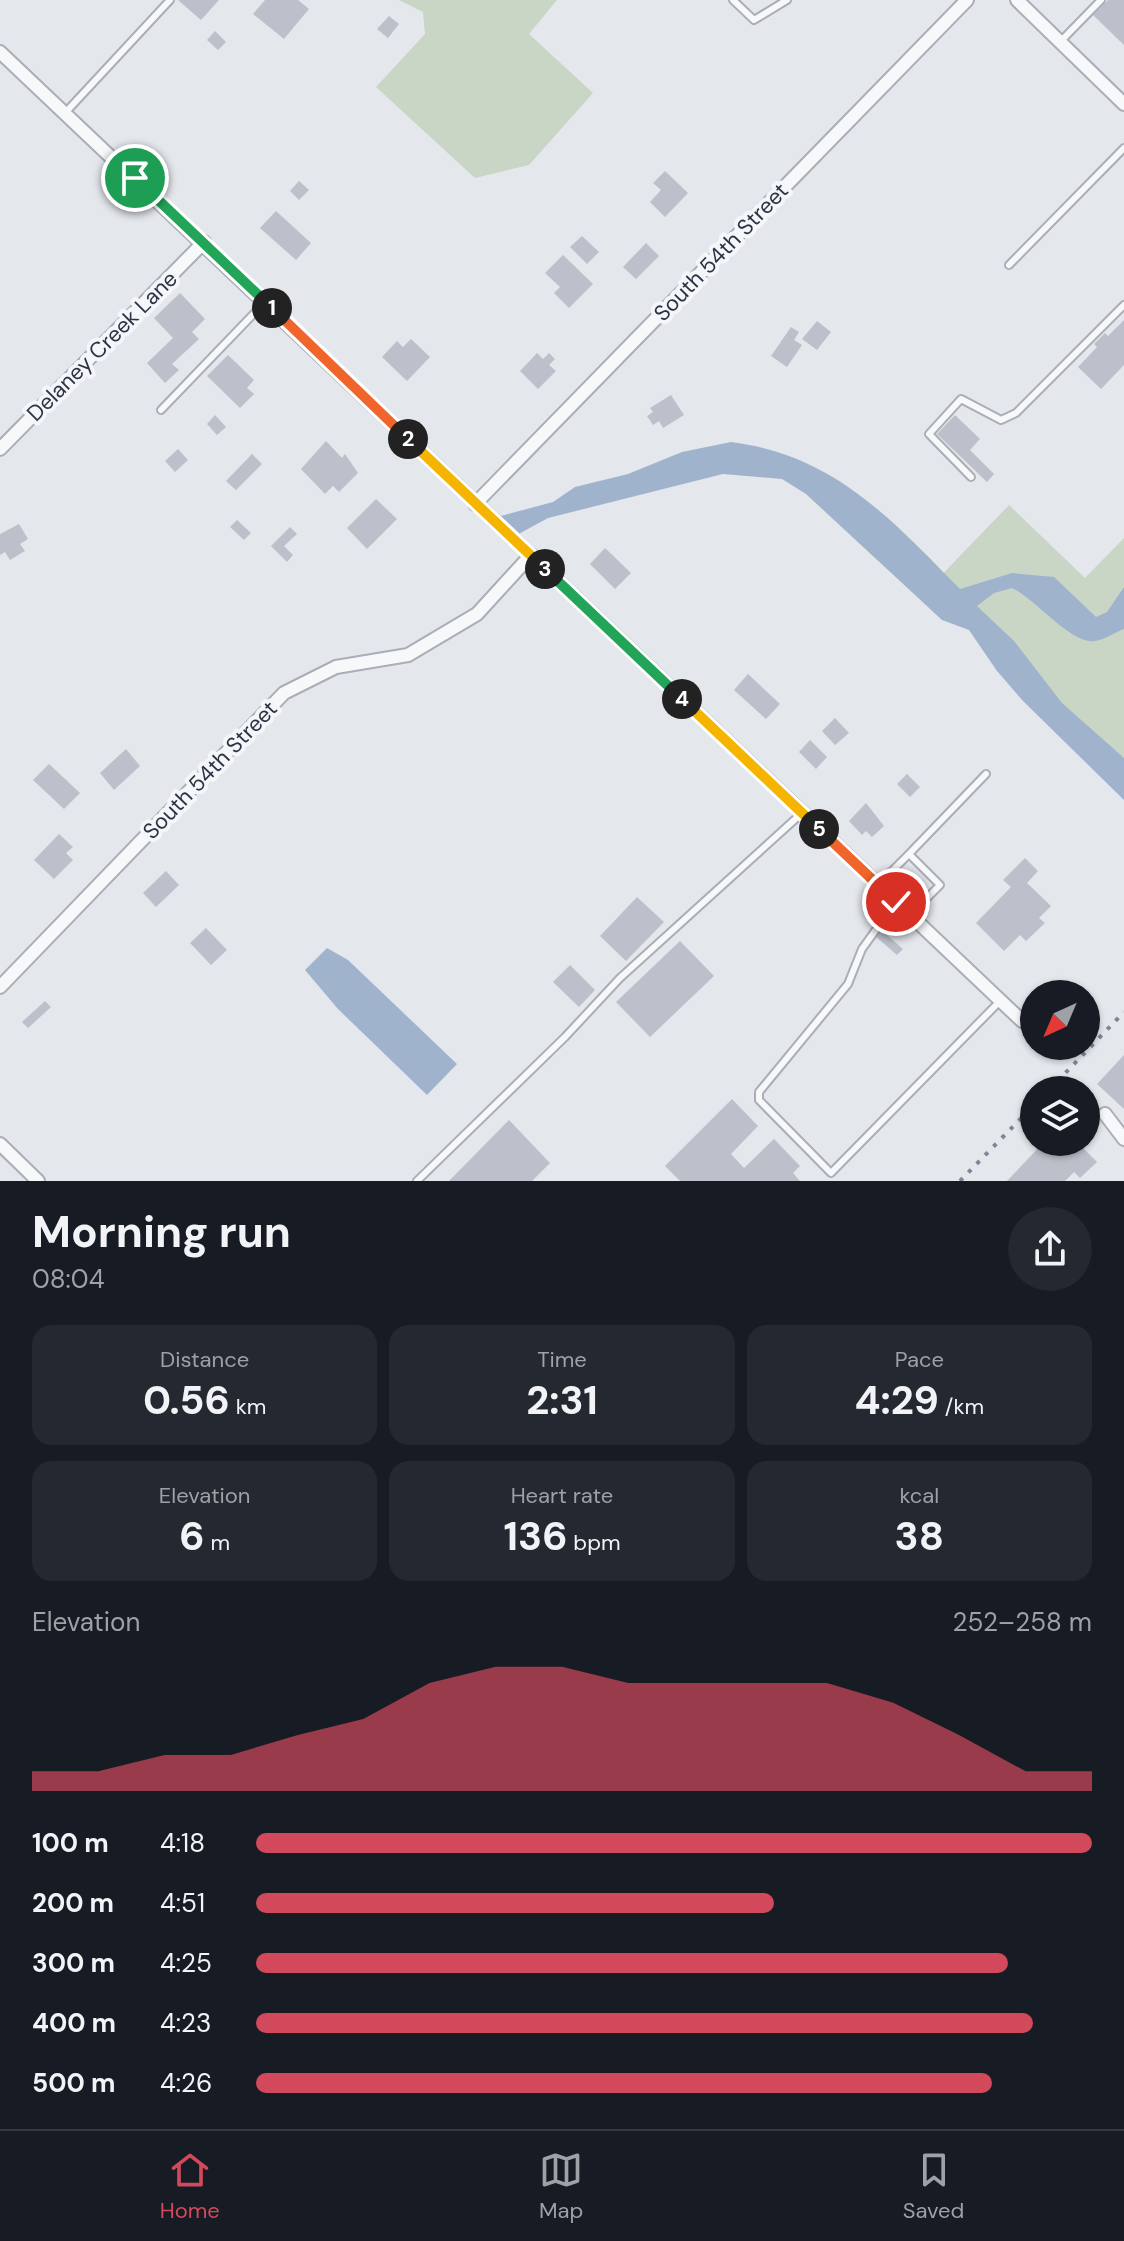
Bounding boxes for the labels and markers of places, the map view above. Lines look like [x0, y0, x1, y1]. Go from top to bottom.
pin [101, 144, 169, 212]
pin: 1 [252, 288, 292, 328]
pin: 2 [388, 419, 428, 459]
pin: 3 [525, 549, 565, 589]
pin: 4 [662, 679, 702, 719]
pin: 5 [799, 809, 839, 849]
pin [862, 868, 930, 936]

